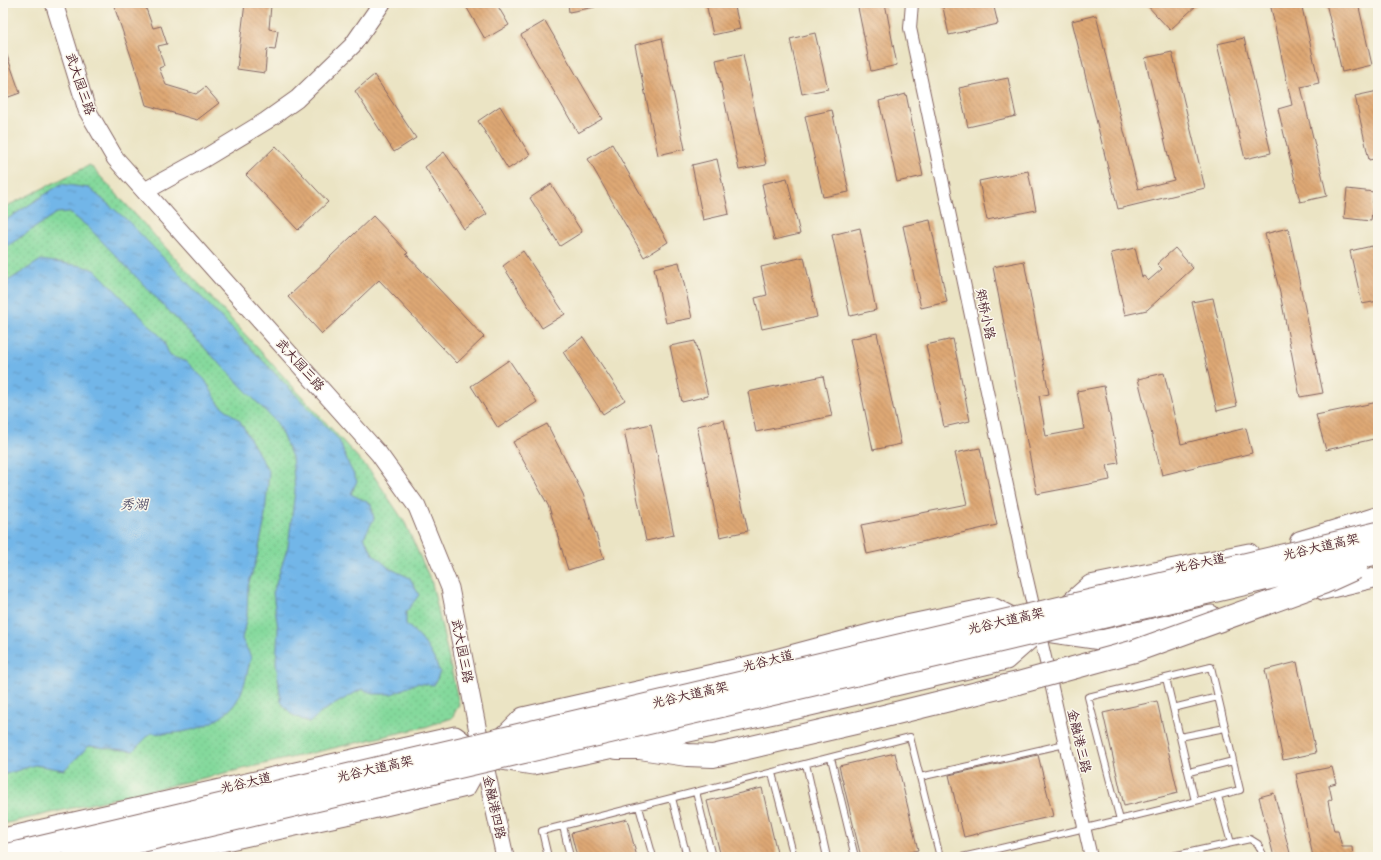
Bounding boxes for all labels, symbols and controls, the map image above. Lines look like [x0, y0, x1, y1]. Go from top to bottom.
street label: 武大园三路 [62, 51, 98, 117]
street label: 郑桥小路 [972, 287, 998, 341]
street label: 武大园三路 [272, 335, 328, 395]
water label: 秀湖 [120, 496, 150, 513]
street label: 光谷大道高架 [1281, 530, 1361, 564]
street label: 光谷大道 [1173, 550, 1227, 576]
street label: 光谷大道高架 [966, 604, 1046, 638]
street label: 武大园三路 [448, 618, 476, 684]
street label: 光谷大道 [741, 647, 795, 675]
street label: 光谷大道高架 [650, 678, 730, 712]
street label: 金融港三路 [1064, 708, 1094, 774]
street label: 光谷大道高架 [335, 752, 415, 786]
street label: 光谷大道 [219, 769, 273, 797]
street label: 金融港四路 [479, 774, 509, 840]

